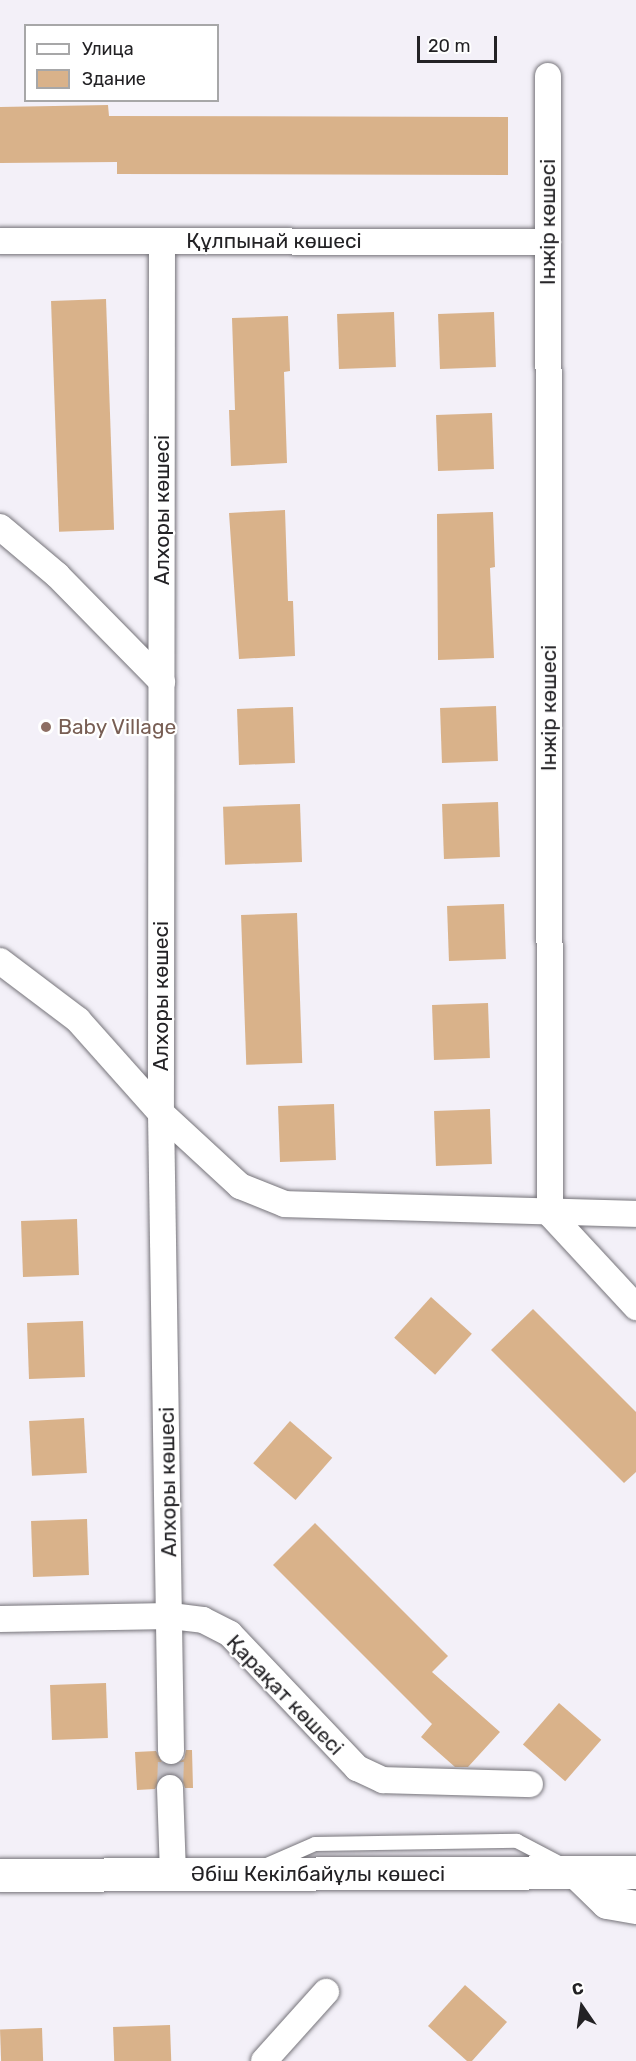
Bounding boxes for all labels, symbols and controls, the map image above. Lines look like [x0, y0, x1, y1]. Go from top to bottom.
legend [24, 24, 219, 102]
scale bar [420, 24, 500, 62]
text: 20 m [428, 35, 470, 57]
text: Улица [82, 38, 134, 60]
text: Здание [82, 68, 146, 90]
street label: Інжір көшесі [535, 159, 561, 285]
street label: Құлпынай көшесі [186, 228, 362, 254]
street label: Алхоры көшесі [149, 435, 175, 585]
street label: Інжір көшесі [536, 645, 562, 771]
place label: Baby Village [58, 714, 177, 740]
marker: Baby Village [39, 720, 53, 734]
street label: Алхоры көшесі [148, 921, 174, 1071]
street label: Алхоры көшесі [154, 1407, 182, 1557]
street label: Қарақат көшесі [221, 1630, 349, 1760]
street label: Әбіш Кекілбайұлы көшесі [191, 1861, 445, 1887]
north arrow [552, 1977, 612, 2037]
text: С [570, 1978, 585, 1999]

